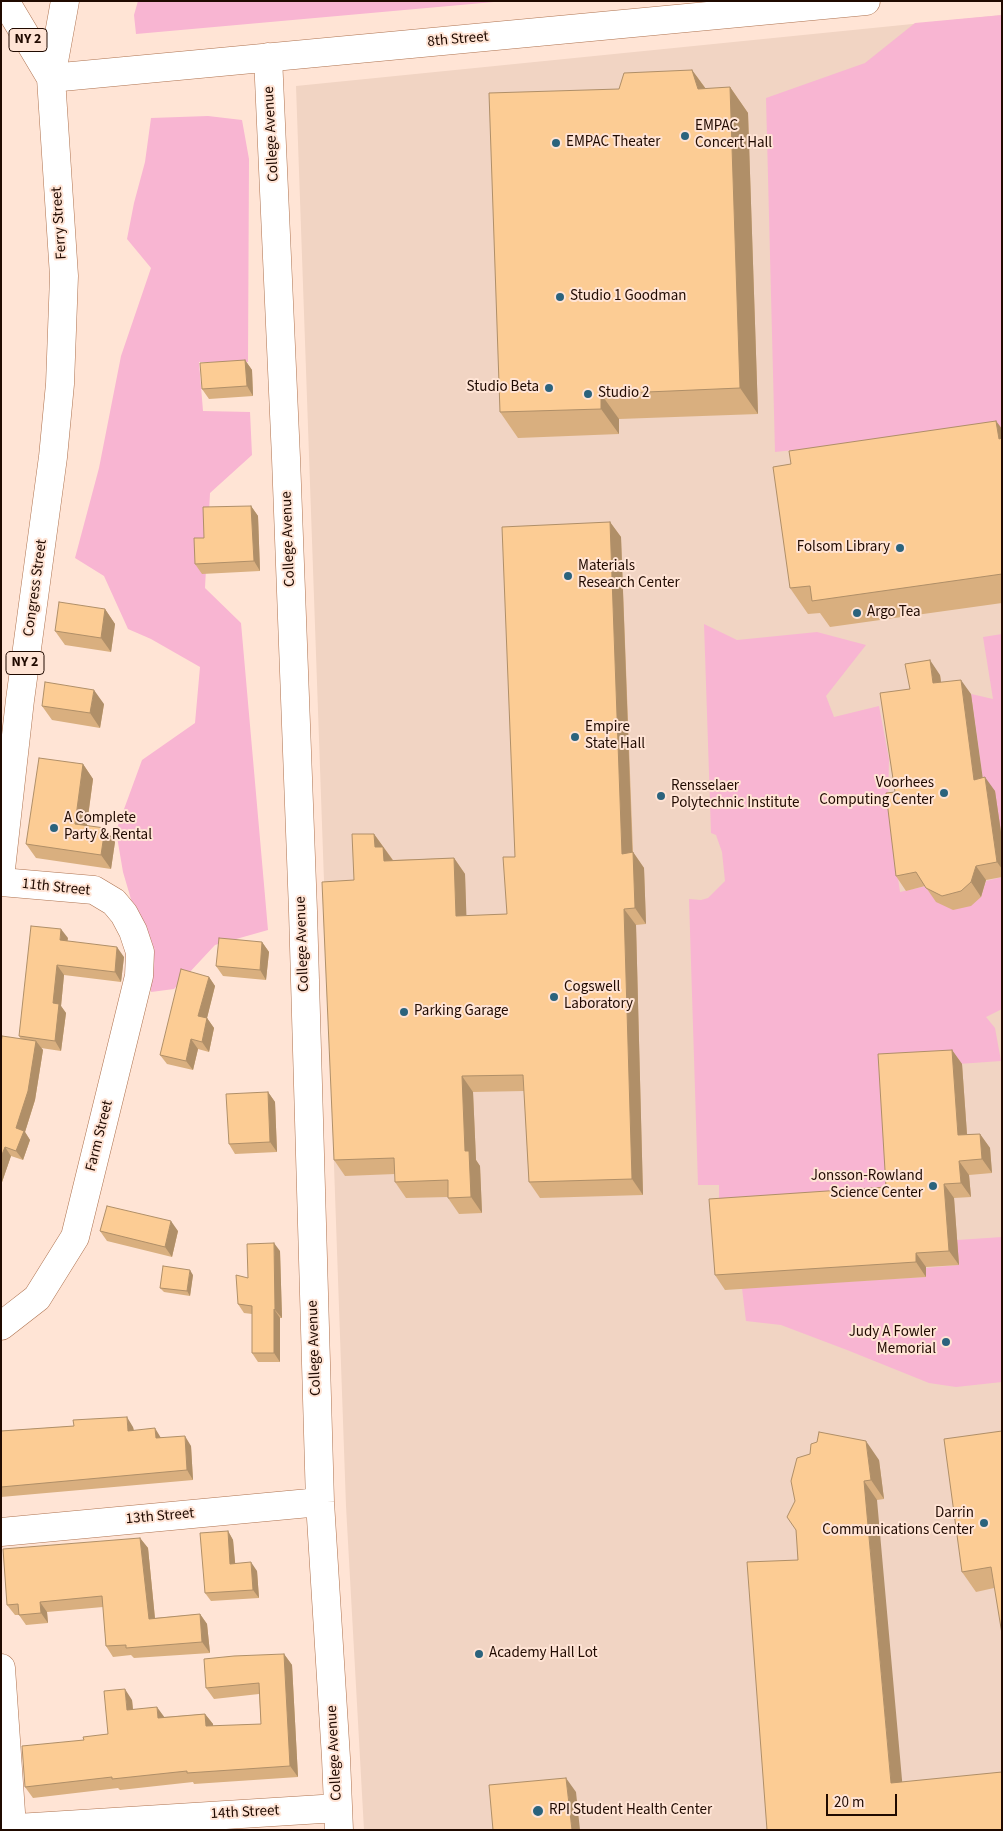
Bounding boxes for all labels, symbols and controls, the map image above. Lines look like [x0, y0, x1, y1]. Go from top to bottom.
road number: NY 2 [9, 28, 47, 52]
street label: 8th Street [427, 28, 489, 52]
street label: College Avenue [261, 86, 283, 182]
place label: EMPAC Concert Hall [695, 118, 772, 153]
marker: EMPAC Concert Hall [679, 130, 691, 142]
place label: EMPAC Theater [566, 134, 660, 152]
marker: EMPAC Theater [550, 137, 562, 149]
street label: Ferry Street [48, 186, 72, 260]
place label: Studio 1 Goodman [570, 288, 687, 306]
marker: Studio 1 Goodman [554, 291, 566, 303]
place label: Studio Beta [467, 379, 539, 397]
marker: Studio Beta [543, 382, 555, 394]
place label: Studio 2 [598, 385, 649, 403]
marker: Studio 2 [582, 388, 594, 400]
street label: College Avenue [278, 491, 300, 587]
street label: Congress Street [20, 538, 52, 638]
place label: Folsom Library [797, 539, 890, 557]
marker: Folsom Library [894, 542, 906, 554]
place label: Materials Research Center [578, 558, 680, 593]
marker: Materials Research Center [562, 570, 574, 582]
place label: Argo Tea [867, 604, 921, 622]
marker: Argo Tea [851, 607, 863, 619]
road number: NY 2 [6, 651, 44, 674]
place label: Empire State Hall [585, 719, 645, 754]
marker: Empire State Hall [569, 731, 581, 743]
place label: Voorhees Computing Center [819, 775, 934, 810]
place label: Rensselaer Polytechnic Institute [671, 778, 800, 813]
marker: Voorhees Computing Center [938, 787, 950, 799]
marker: Rensselaer Polytechnic Institute [655, 790, 667, 802]
place label: A Complete Party & Rental [64, 810, 152, 845]
marker: A Complete Party & Rental [48, 822, 60, 834]
street label: 11th Street [21, 875, 91, 901]
street label: College Avenue [292, 896, 314, 992]
place label: Cogswell Laboratory [564, 979, 633, 1014]
marker: Cogswell Laboratory [548, 991, 560, 1003]
place label: Parking Garage [414, 1003, 509, 1021]
marker: Parking Garage [398, 1006, 410, 1018]
street label: Farm Street [82, 1099, 118, 1173]
place label: Jonsson-Rowland Science Center [811, 1168, 923, 1203]
marker: Jonsson-Rowland Science Center [927, 1180, 939, 1192]
street label: College Avenue [304, 1300, 326, 1396]
place label: Judy A Fowler Memorial [849, 1324, 936, 1359]
marker: Judy A Fowler Memorial [940, 1336, 952, 1348]
street label: 13th Street [125, 1505, 195, 1529]
place label: Darrin Communications Center [822, 1505, 974, 1540]
marker: Darrin Communications Center [978, 1517, 990, 1529]
place label: Academy Hall Lot [489, 1645, 598, 1663]
marker: Academy Hall Lot [473, 1648, 485, 1660]
street label: College Avenue [324, 1705, 346, 1801]
scale bar [828, 1784, 899, 1816]
text: 20 m [834, 1792, 864, 1813]
street label: 14th Street [210, 1802, 280, 1824]
place label: RPI Student Health Center [549, 1802, 712, 1820]
marker: RPI Student Health Center [531, 1804, 545, 1818]

